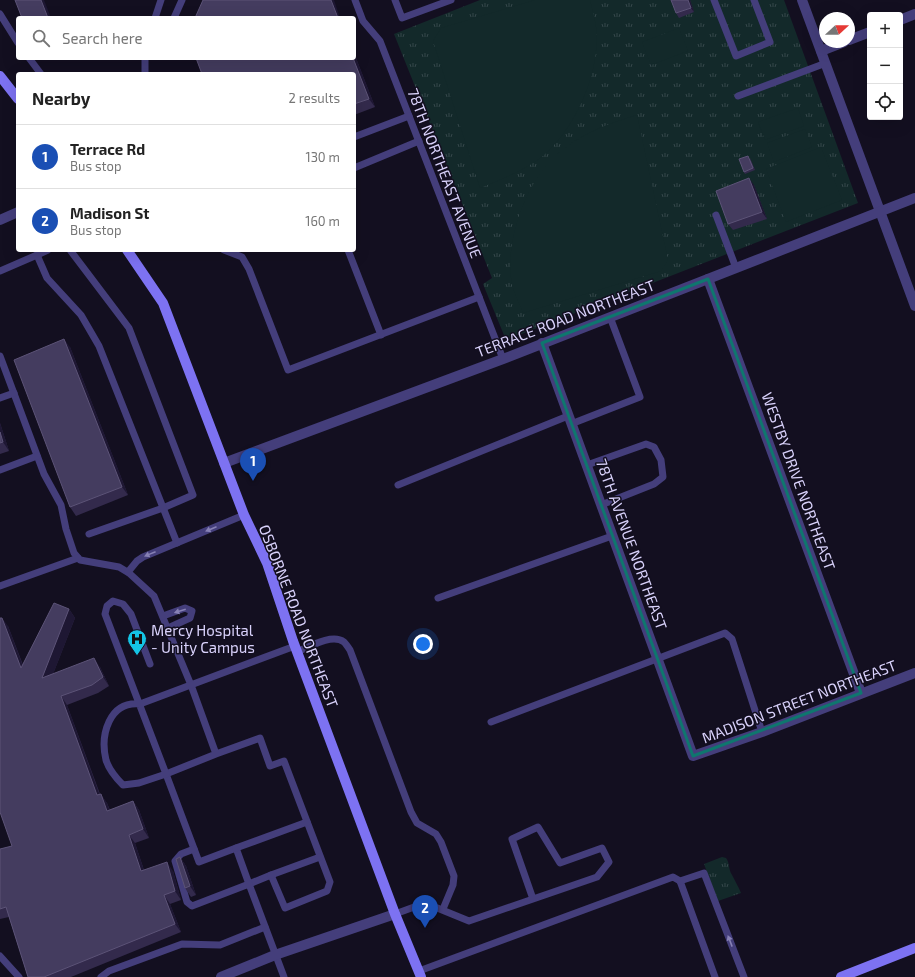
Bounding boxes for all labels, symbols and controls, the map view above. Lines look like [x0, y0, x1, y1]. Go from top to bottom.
north arrow [819, 12, 855, 48]
map controls [867, 12, 903, 120]
button: + [867, 12, 903, 48]
search box [16, 16, 356, 60]
icon: search [30, 27, 52, 49]
text: Search here [62, 29, 143, 47]
button: − [867, 48, 903, 84]
button: locate [867, 84, 903, 120]
street label: 78TH NORTHEAST AVENUE [404, 86, 486, 260]
text: Nearby [32, 88, 90, 108]
text: 2 results [288, 90, 340, 106]
text: Terrace Rd [70, 140, 145, 158]
text: 1 [42, 149, 48, 165]
text: 130 m [305, 149, 340, 165]
text: Bus stop [70, 158, 121, 174]
text: Madison St [70, 204, 149, 222]
text: 2 [41, 213, 49, 229]
text: 160 m [305, 213, 340, 229]
text: Bus stop [70, 222, 121, 238]
street label: TERRACE ROAD NORTHEAST [473, 275, 657, 361]
street label: WESTBY DRIVE NORTHEAST [758, 390, 840, 573]
pin: 1 [240, 448, 266, 481]
street label: 78TH AVENUE NORTHEAST [593, 456, 671, 632]
street label: OSBORNE ROAD NORTHEAST [256, 522, 342, 710]
one-way arrow [204, 526, 216, 532]
one-way arrow [144, 551, 155, 557]
one-way arrow [173, 608, 185, 614]
place label: Mercy Hospital - Unity Campus [151, 621, 255, 656]
hospital icon: Mercy Hospital - Unity Campus [126, 628, 148, 656]
your location [413, 634, 433, 654]
street label: MADISON STREET NORTHEAST [699, 655, 899, 746]
pin: 2 [412, 895, 438, 928]
one-way arrow [726, 934, 732, 946]

